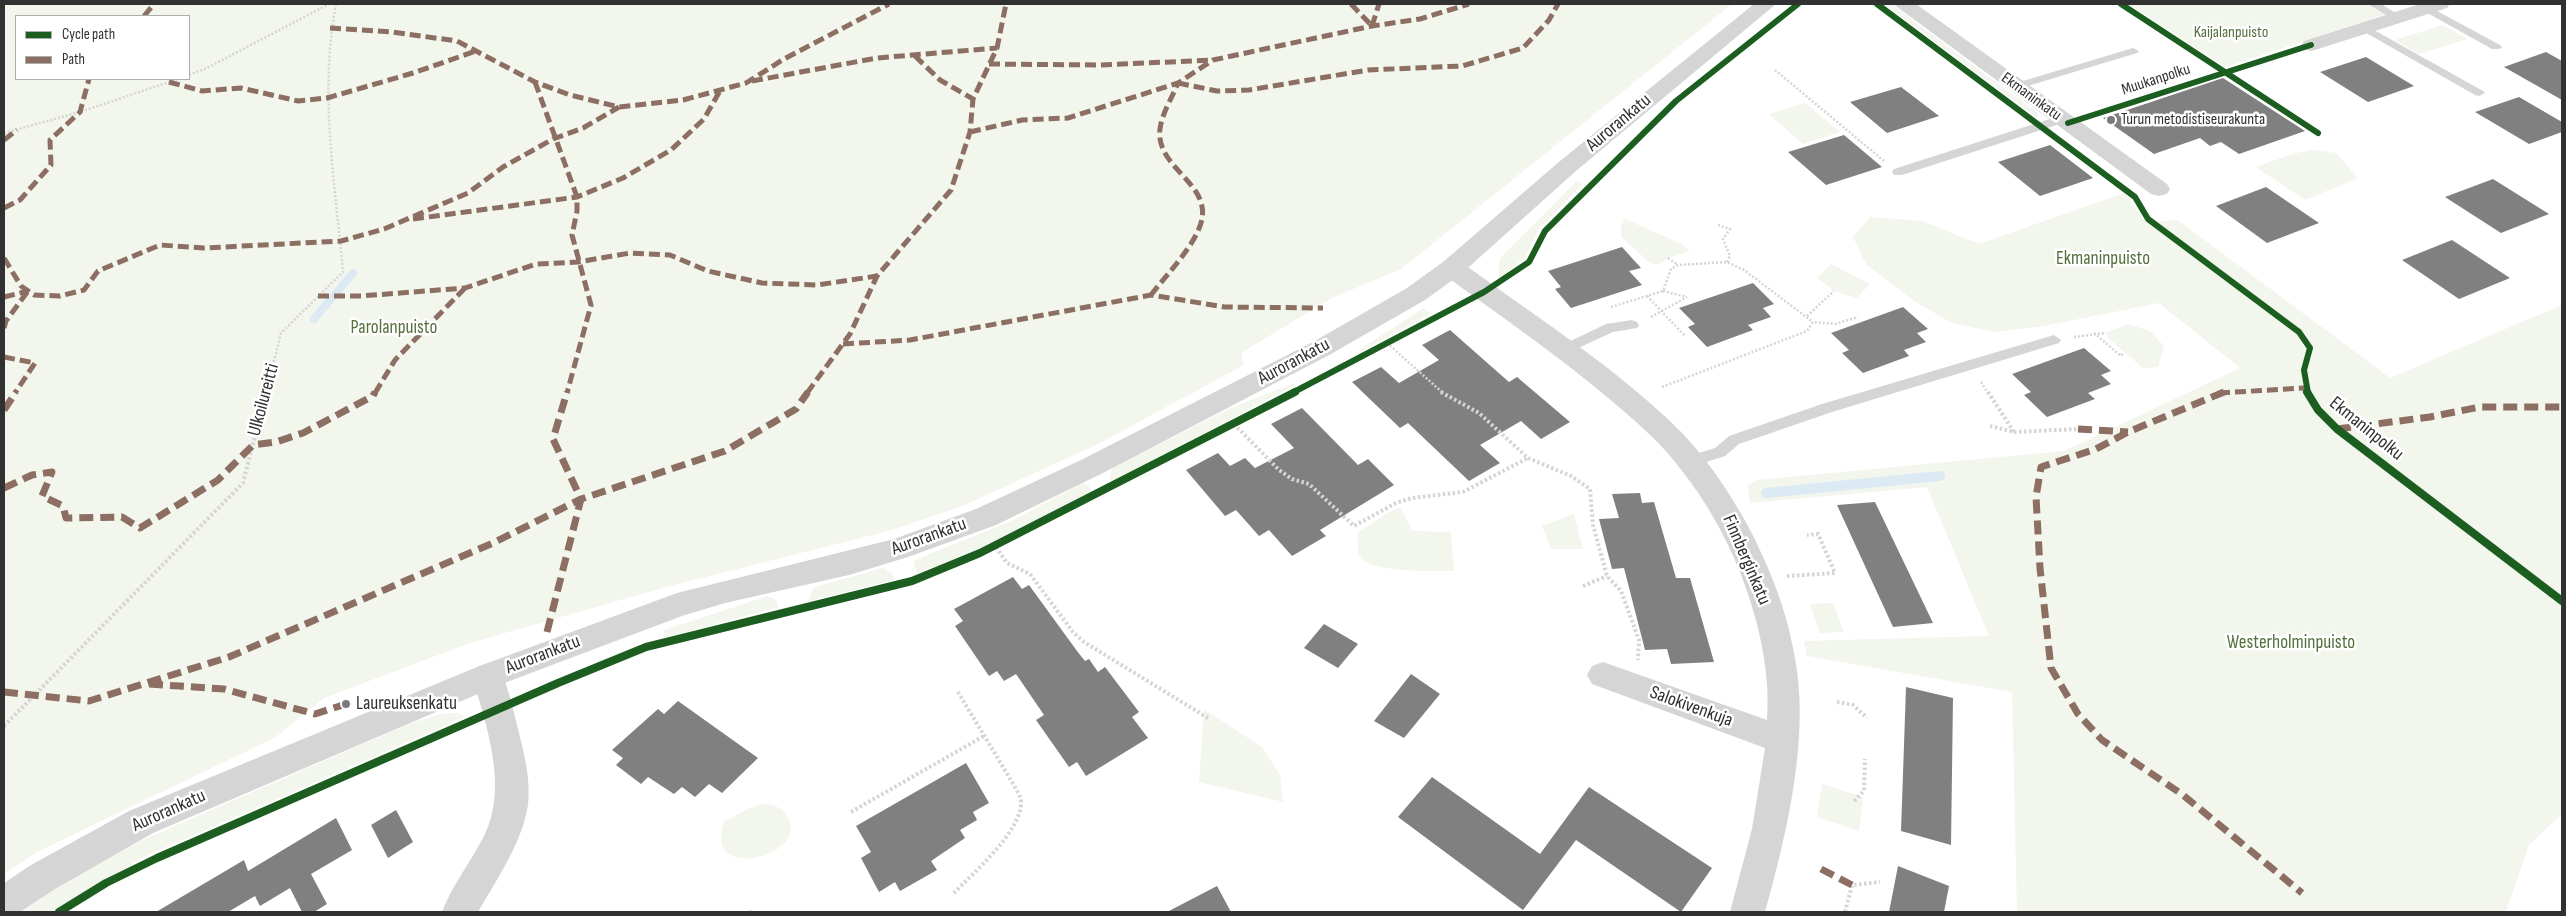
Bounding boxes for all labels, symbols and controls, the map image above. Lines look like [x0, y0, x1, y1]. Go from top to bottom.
legend [15, 15, 190, 80]
park label: Kaijalanpuisto [2194, 23, 2268, 43]
text: Cycle path [62, 25, 115, 44]
text: Path [62, 50, 85, 69]
street label: Muukanpolku [2119, 60, 2193, 100]
street label: Ekmaninkatu [1997, 69, 2065, 125]
street label: Aurorankatu [1582, 89, 1656, 157]
place label: Turun metodistiseurakunta [2121, 110, 2265, 130]
marker: Turun metodistiseurakunta [2105, 114, 2117, 126]
park label: Ekmaninpuisto [2056, 248, 2150, 270]
park label: Parolanpuisto [351, 317, 437, 339]
street label: Aurorankatu [1254, 334, 1334, 390]
street label: Ulkoilureitti [243, 361, 285, 439]
street label: Ekmaninpolku [2324, 392, 2408, 466]
street label: Finnberginkatu [1717, 512, 1775, 608]
street label: Aurorankatu [888, 513, 970, 561]
street label: Aurorankatu [502, 630, 584, 680]
park label: Westerholminpuisto [2227, 632, 2355, 654]
street label: Salokivenkuja [1646, 681, 1736, 733]
place label: Laureuksenkatu [356, 693, 457, 715]
marker: Laureuksenkatu [340, 698, 352, 710]
street label: Aurorankatu [129, 785, 209, 837]

